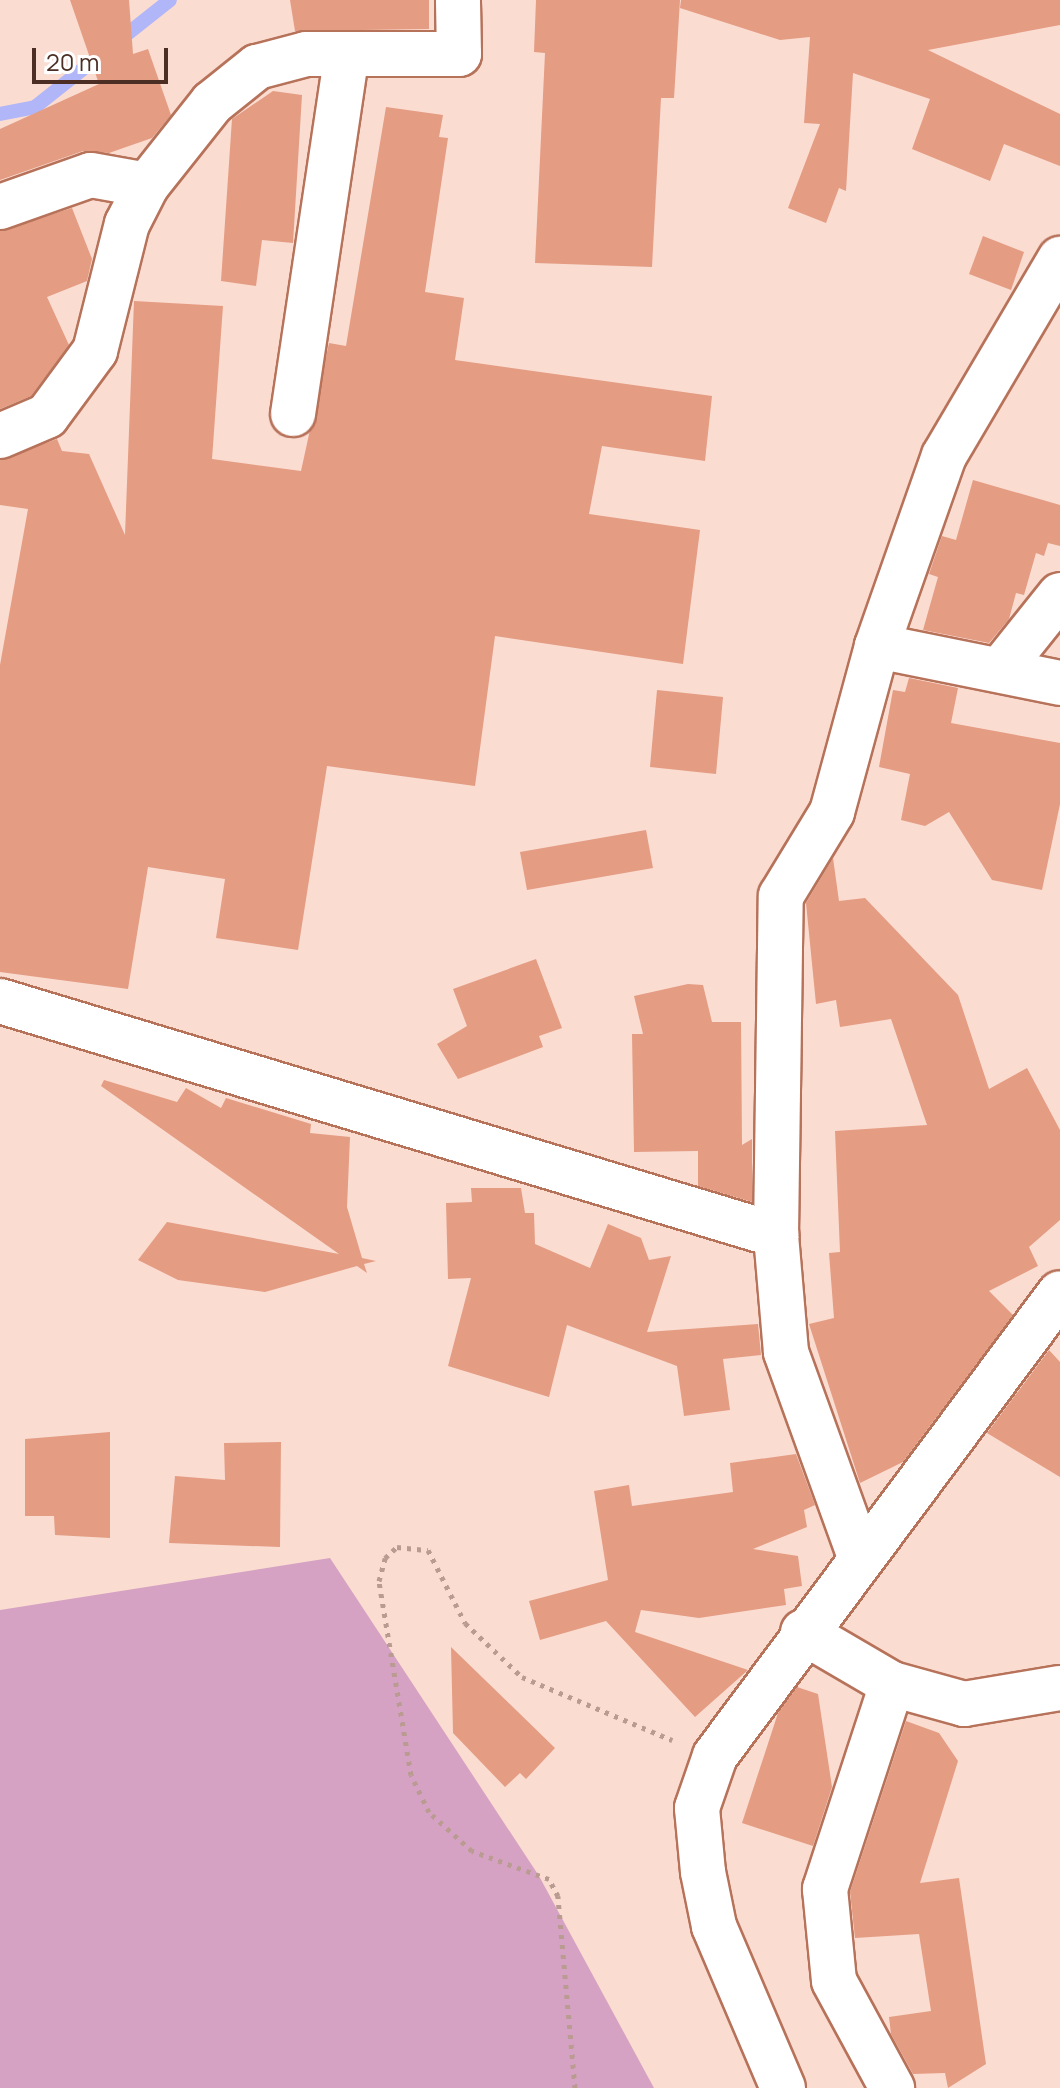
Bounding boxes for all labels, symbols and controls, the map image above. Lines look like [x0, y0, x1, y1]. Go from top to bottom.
scale bar [36, 32, 172, 82]
text: 20 m [46, 45, 99, 78]

